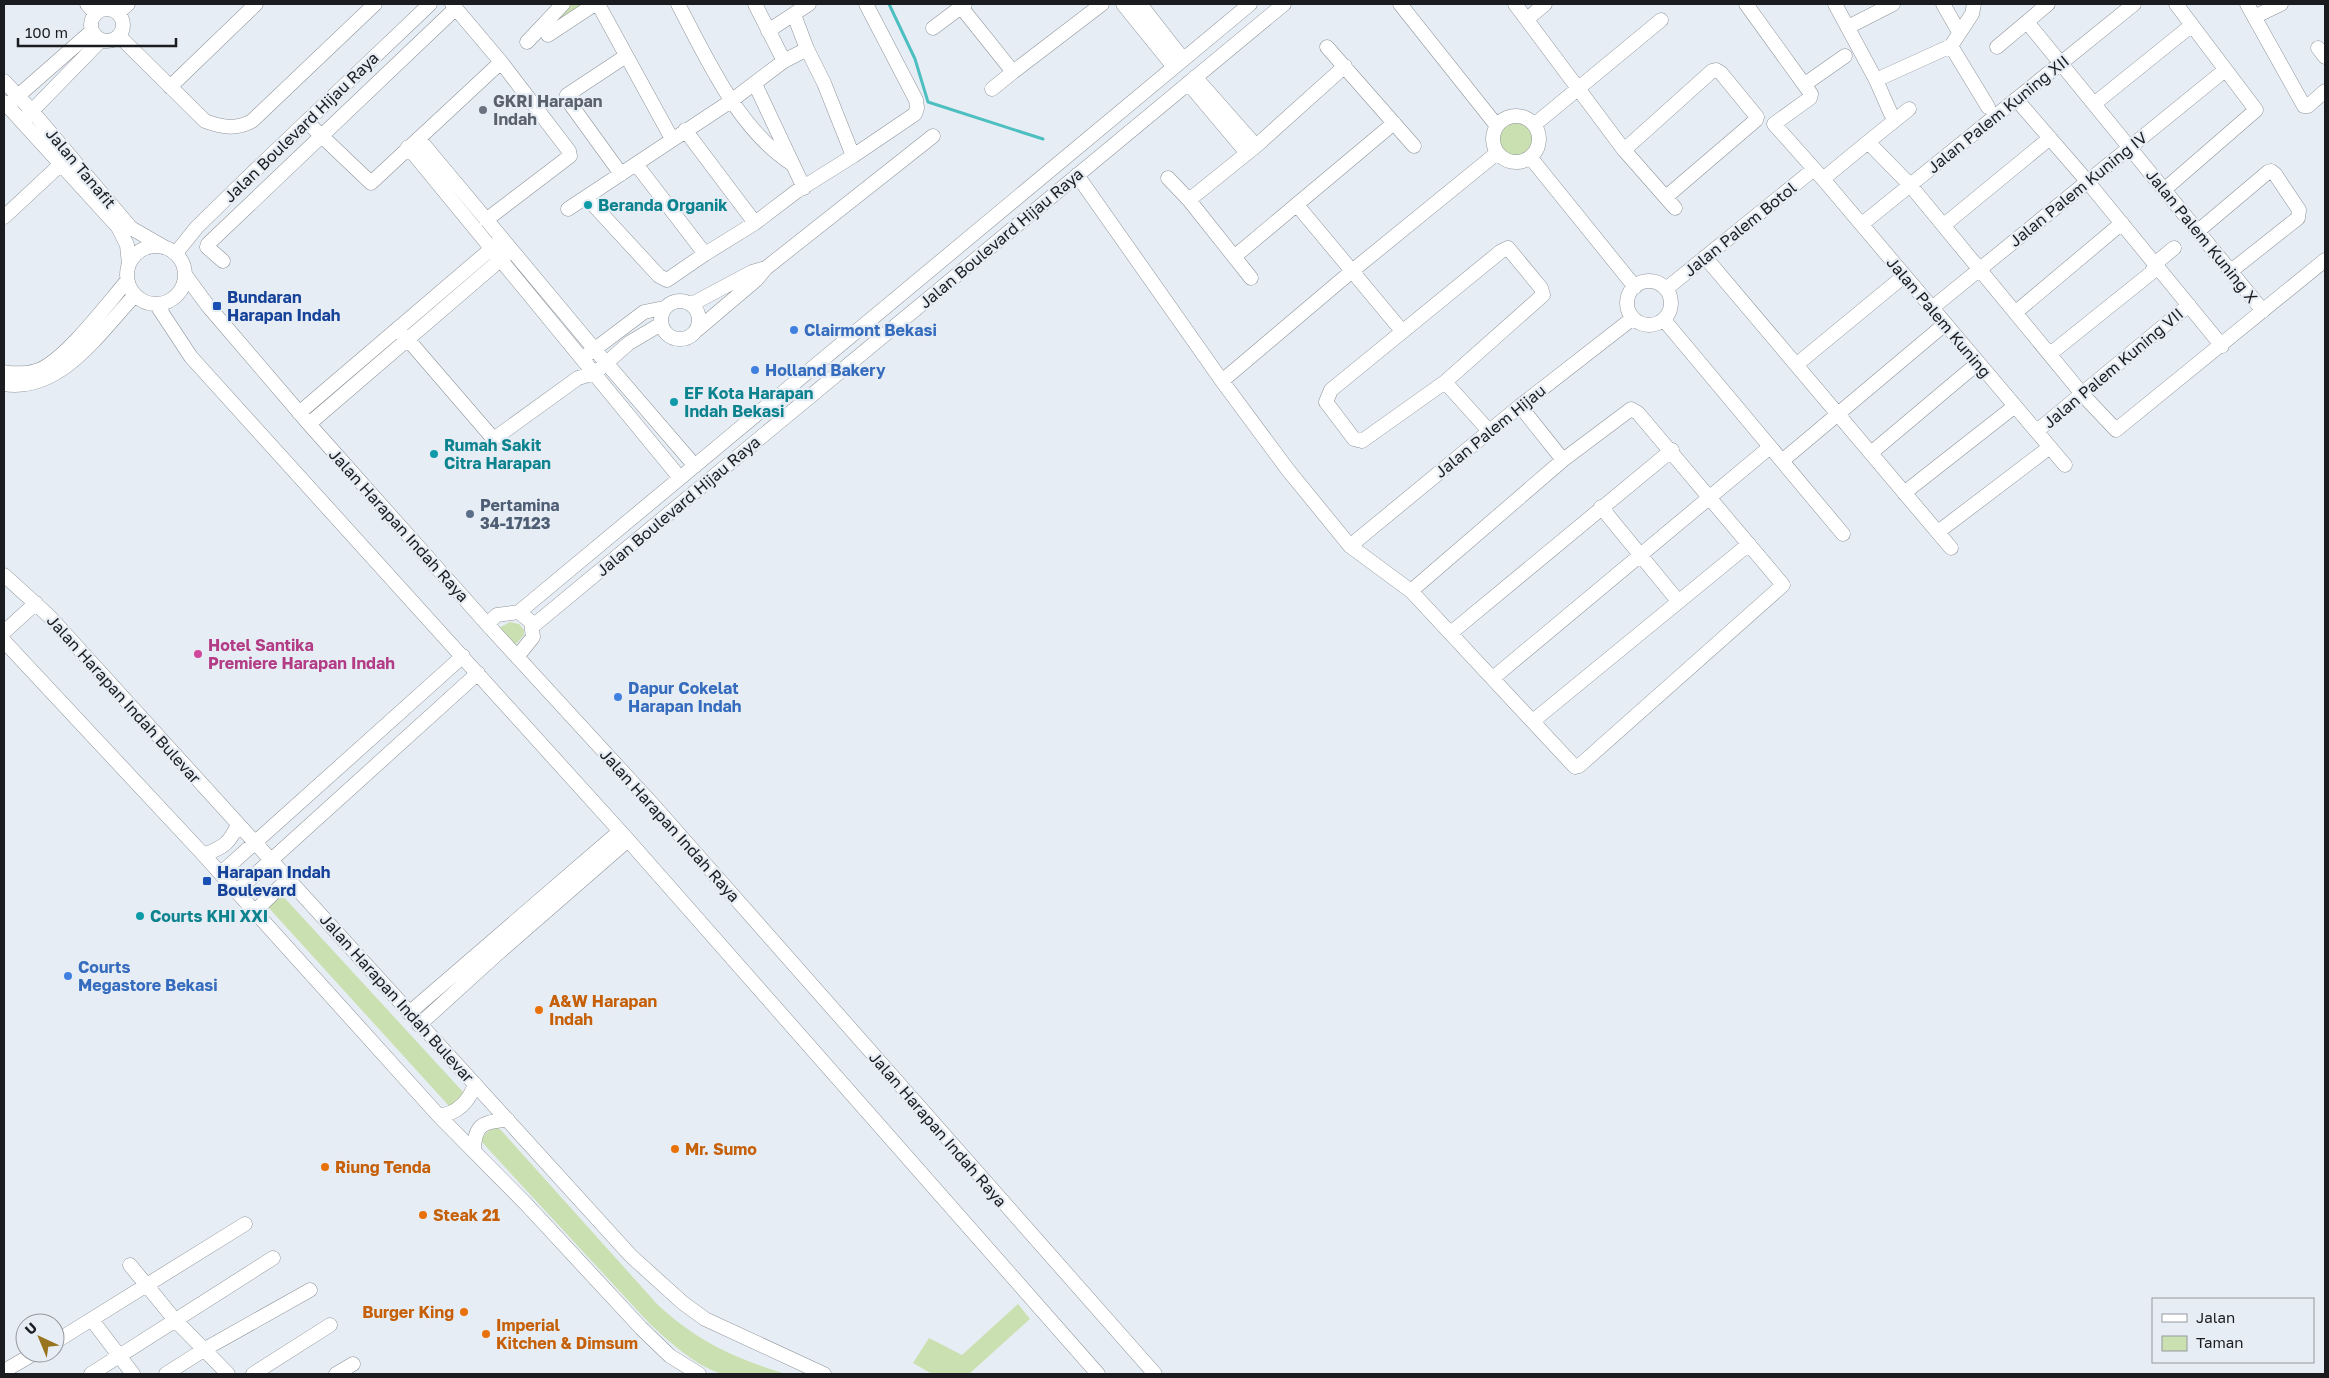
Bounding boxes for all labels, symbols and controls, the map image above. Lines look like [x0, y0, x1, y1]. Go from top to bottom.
scale bar [18, 15, 175, 47]
text: 100 m [25, 23, 68, 41]
street label: Jalan Boulevard Hijau Raya [219, 48, 383, 206]
street label: Jalan Palem Kuning XII [1923, 51, 2073, 177]
place label: GKRI Harapan Indah [493, 91, 602, 129]
marker: GKRI Harapan Indah [477, 104, 489, 116]
street label: Jalan Tanafit [42, 124, 120, 212]
street label: Jalan Palem Kuning IV [2005, 127, 2151, 251]
street label: Jalan Boulevard Hijau Raya [915, 164, 1087, 312]
street label: Jalan Palem Kuning X [2142, 165, 2262, 307]
street label: Jalan Palem Botol [1680, 177, 1800, 281]
place label: Beranda Organik [598, 195, 728, 215]
marker: Beranda Organik [582, 199, 594, 211]
street label: Jalan Palem Kuning [1883, 252, 1995, 382]
place label: Bundaran Harapan Indah [227, 287, 340, 325]
marker: Bundaran Harapan Indah [211, 300, 223, 312]
street label: Jalan Palem Kuning VII [2039, 304, 2187, 432]
place label: Clairmont Bekasi [804, 320, 937, 340]
marker: Clairmont Bekasi [788, 324, 800, 336]
place label: Holland Bakery [765, 360, 886, 380]
marker: Holland Bakery [749, 364, 761, 376]
street label: Jalan Palem Hijau [1430, 380, 1550, 482]
place label: EF Kota Harapan Indah Bekasi [684, 383, 814, 421]
marker: EF Kota Harapan Indah Bekasi [668, 396, 680, 408]
street label: Jalan Boulevard Hijau Raya [592, 432, 764, 580]
place label: Rumah Sakit Citra Harapan [444, 435, 551, 473]
street label: Jalan Harapan Indah Raya [325, 444, 473, 606]
marker: Rumah Sakit Citra Harapan [428, 448, 440, 460]
place label: Pertamina 34-17123 [480, 495, 560, 533]
marker: Pertamina 34-17123 [464, 508, 476, 520]
street label: Jalan Harapan Indah Bulevar [43, 610, 205, 788]
place label: Hotel Santika Premiere Harapan Indah [208, 635, 395, 673]
marker: Hotel Santika Premiere Harapan Indah [192, 648, 204, 660]
place label: Dapur Cokelat Harapan Indah [628, 678, 741, 716]
marker: Dapur Cokelat Harapan Indah [612, 691, 624, 703]
street label: Jalan Harapan Indah Raya [596, 744, 744, 906]
place label: Harapan Indah Boulevard [217, 862, 330, 900]
marker: Harapan Indah Boulevard [201, 875, 213, 887]
place label: Courts KHI XXI [150, 906, 268, 926]
street label: Jalan Harapan Indah Bulevar [316, 909, 478, 1087]
marker: Courts KHI XXI [134, 910, 146, 922]
place label: Courts Megastore Bekasi [78, 957, 218, 995]
marker: Courts Megastore Bekasi [62, 970, 74, 982]
place label: A&W Harapan Indah [549, 991, 657, 1029]
marker: A&W Harapan Indah [533, 1004, 545, 1016]
street label: Jalan Harapan Indah Raya [865, 1047, 1011, 1211]
place label: Mr. Sumo [685, 1139, 757, 1159]
marker: Mr. Sumo [669, 1143, 681, 1155]
place label: Riung Tenda [335, 1157, 431, 1177]
marker: Riung Tenda [319, 1161, 331, 1173]
place label: Steak 21 [433, 1205, 500, 1225]
marker: Steak 21 [417, 1209, 429, 1221]
legend [2152, 1298, 2314, 1363]
place label: Burger King [362, 1302, 454, 1322]
marker: Burger King [458, 1306, 470, 1318]
text: Jalan [2196, 1308, 2235, 1326]
north arrow [15, 1313, 65, 1363]
place label: Imperial Kitchen & Dimsum [496, 1315, 638, 1353]
text: U [21, 1319, 40, 1338]
marker: Imperial Kitchen & Dimsum [480, 1328, 492, 1340]
text: Taman [2196, 1333, 2243, 1351]

